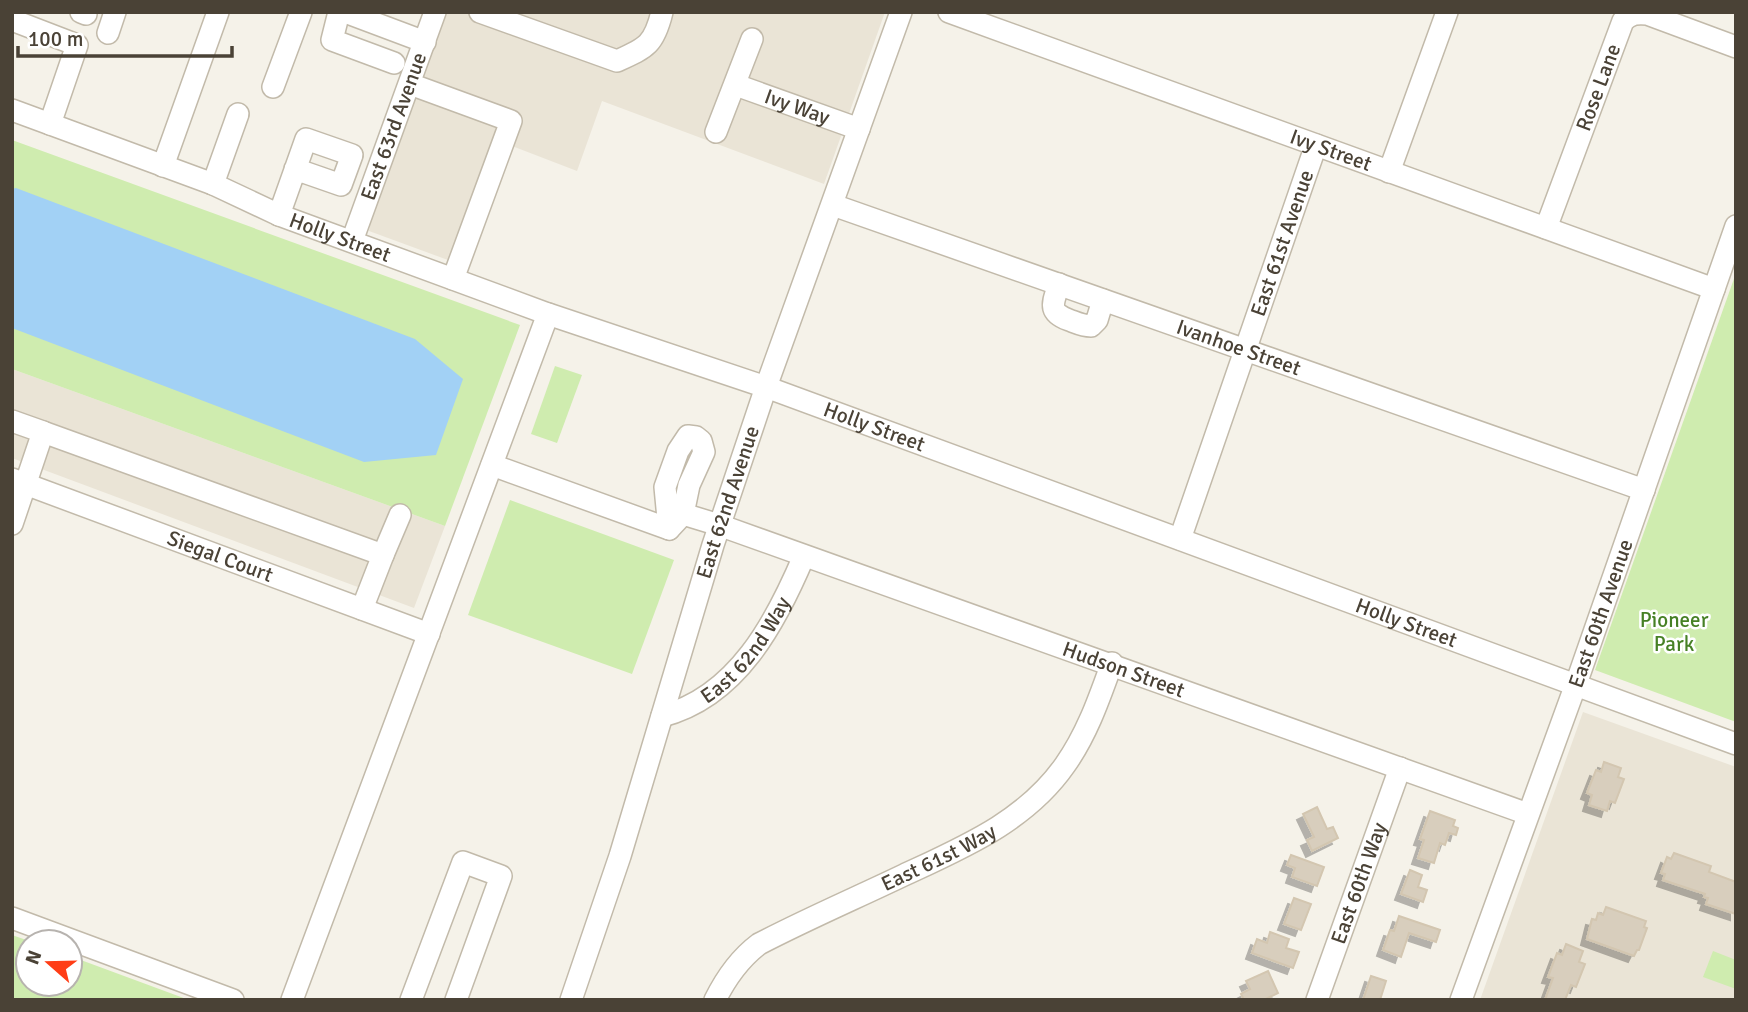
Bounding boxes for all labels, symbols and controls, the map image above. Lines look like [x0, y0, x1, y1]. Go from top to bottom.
scale bar [18, 14, 231, 58]
text: 100 m [28, 26, 83, 52]
street label: Rose Lane [1570, 40, 1626, 135]
street label: East 63rd Avenue [355, 49, 432, 204]
street label: Ivy Way [761, 83, 834, 131]
street label: Ivy Street [1286, 124, 1375, 177]
street label: East 61st Avenue [1245, 167, 1319, 320]
street label: Holly Street [286, 207, 394, 268]
street label: Ivanhoe Street [1173, 314, 1304, 381]
street label: Holly Street [820, 396, 929, 457]
street label: East 62nd Avenue [691, 422, 765, 582]
street label: Siegal Court [164, 525, 277, 588]
street label: East 60th Avenue [1563, 536, 1639, 691]
street label: East 62nd Way [696, 592, 796, 709]
street label: Holly Street [1352, 592, 1461, 653]
park label: Pioneer Park [1640, 607, 1709, 657]
street label: Hudson Street [1059, 636, 1188, 703]
street label: East 61st Way [877, 818, 1001, 897]
street label: East 60th Way [1325, 819, 1392, 947]
north arrow [14, 928, 84, 998]
text: N [20, 947, 48, 968]

